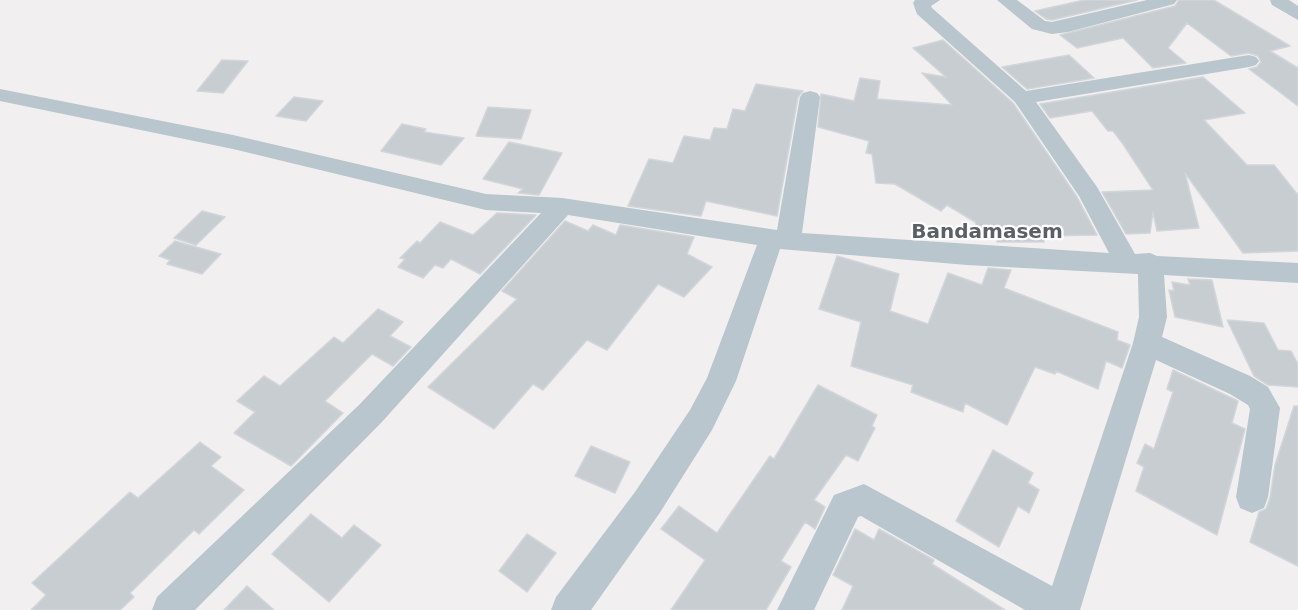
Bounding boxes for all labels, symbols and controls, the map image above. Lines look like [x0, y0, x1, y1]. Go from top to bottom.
district label: Bandamasem [911, 221, 1063, 245]

